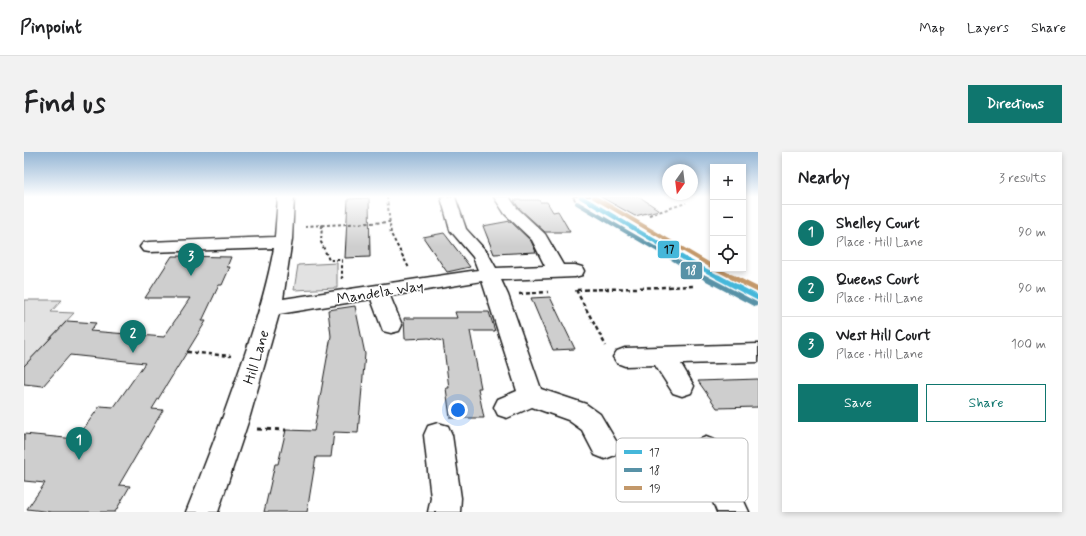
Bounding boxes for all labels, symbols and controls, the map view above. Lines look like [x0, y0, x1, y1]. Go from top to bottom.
text: Pinpoint [20, 15, 82, 40]
text: Map [919, 19, 945, 37]
text: Layers [967, 19, 1009, 37]
text: Share [1031, 19, 1066, 37]
button: Directions [968, 85, 1062, 123]
text: Find us [24, 86, 105, 123]
north arrow [662, 164, 698, 200]
map controls [710, 164, 746, 272]
button: + [710, 164, 746, 200]
text: Nearby [798, 167, 850, 189]
text: 3 results [999, 170, 1046, 187]
button: − [710, 200, 746, 236]
text: Shelley Court [836, 214, 920, 234]
text: 1 [808, 224, 814, 241]
text: 90 m [1018, 224, 1046, 241]
text: Place · Hill Lane [836, 234, 923, 251]
button: locate [710, 236, 746, 272]
line badge: 17 [657, 240, 680, 259]
pin: 3 [178, 243, 204, 276]
text: 17 [664, 243, 675, 257]
line badge: 18 [680, 261, 703, 280]
text: 18 [686, 264, 696, 278]
text: Queens Court [836, 270, 919, 290]
street label: Mandela Way [335, 276, 425, 310]
text: 2 [808, 280, 814, 297]
text: 90 m [1018, 280, 1046, 297]
text: Place · Hill Lane [836, 290, 923, 307]
pin: 2 [120, 320, 146, 353]
text: West Hill Court [836, 326, 931, 346]
street label: Hill Lane [239, 327, 275, 387]
text: 3 [808, 336, 814, 353]
text: 100 m [1011, 336, 1046, 353]
text: Place · Hill Lane [836, 346, 923, 363]
button: Save [798, 384, 918, 422]
button: Share [926, 384, 1046, 422]
your location [448, 400, 468, 420]
pin: 1 [66, 427, 92, 460]
legend [616, 438, 748, 502]
text: 17 [649, 446, 660, 460]
text: 18 [649, 464, 660, 478]
text: 19 [649, 482, 660, 496]

